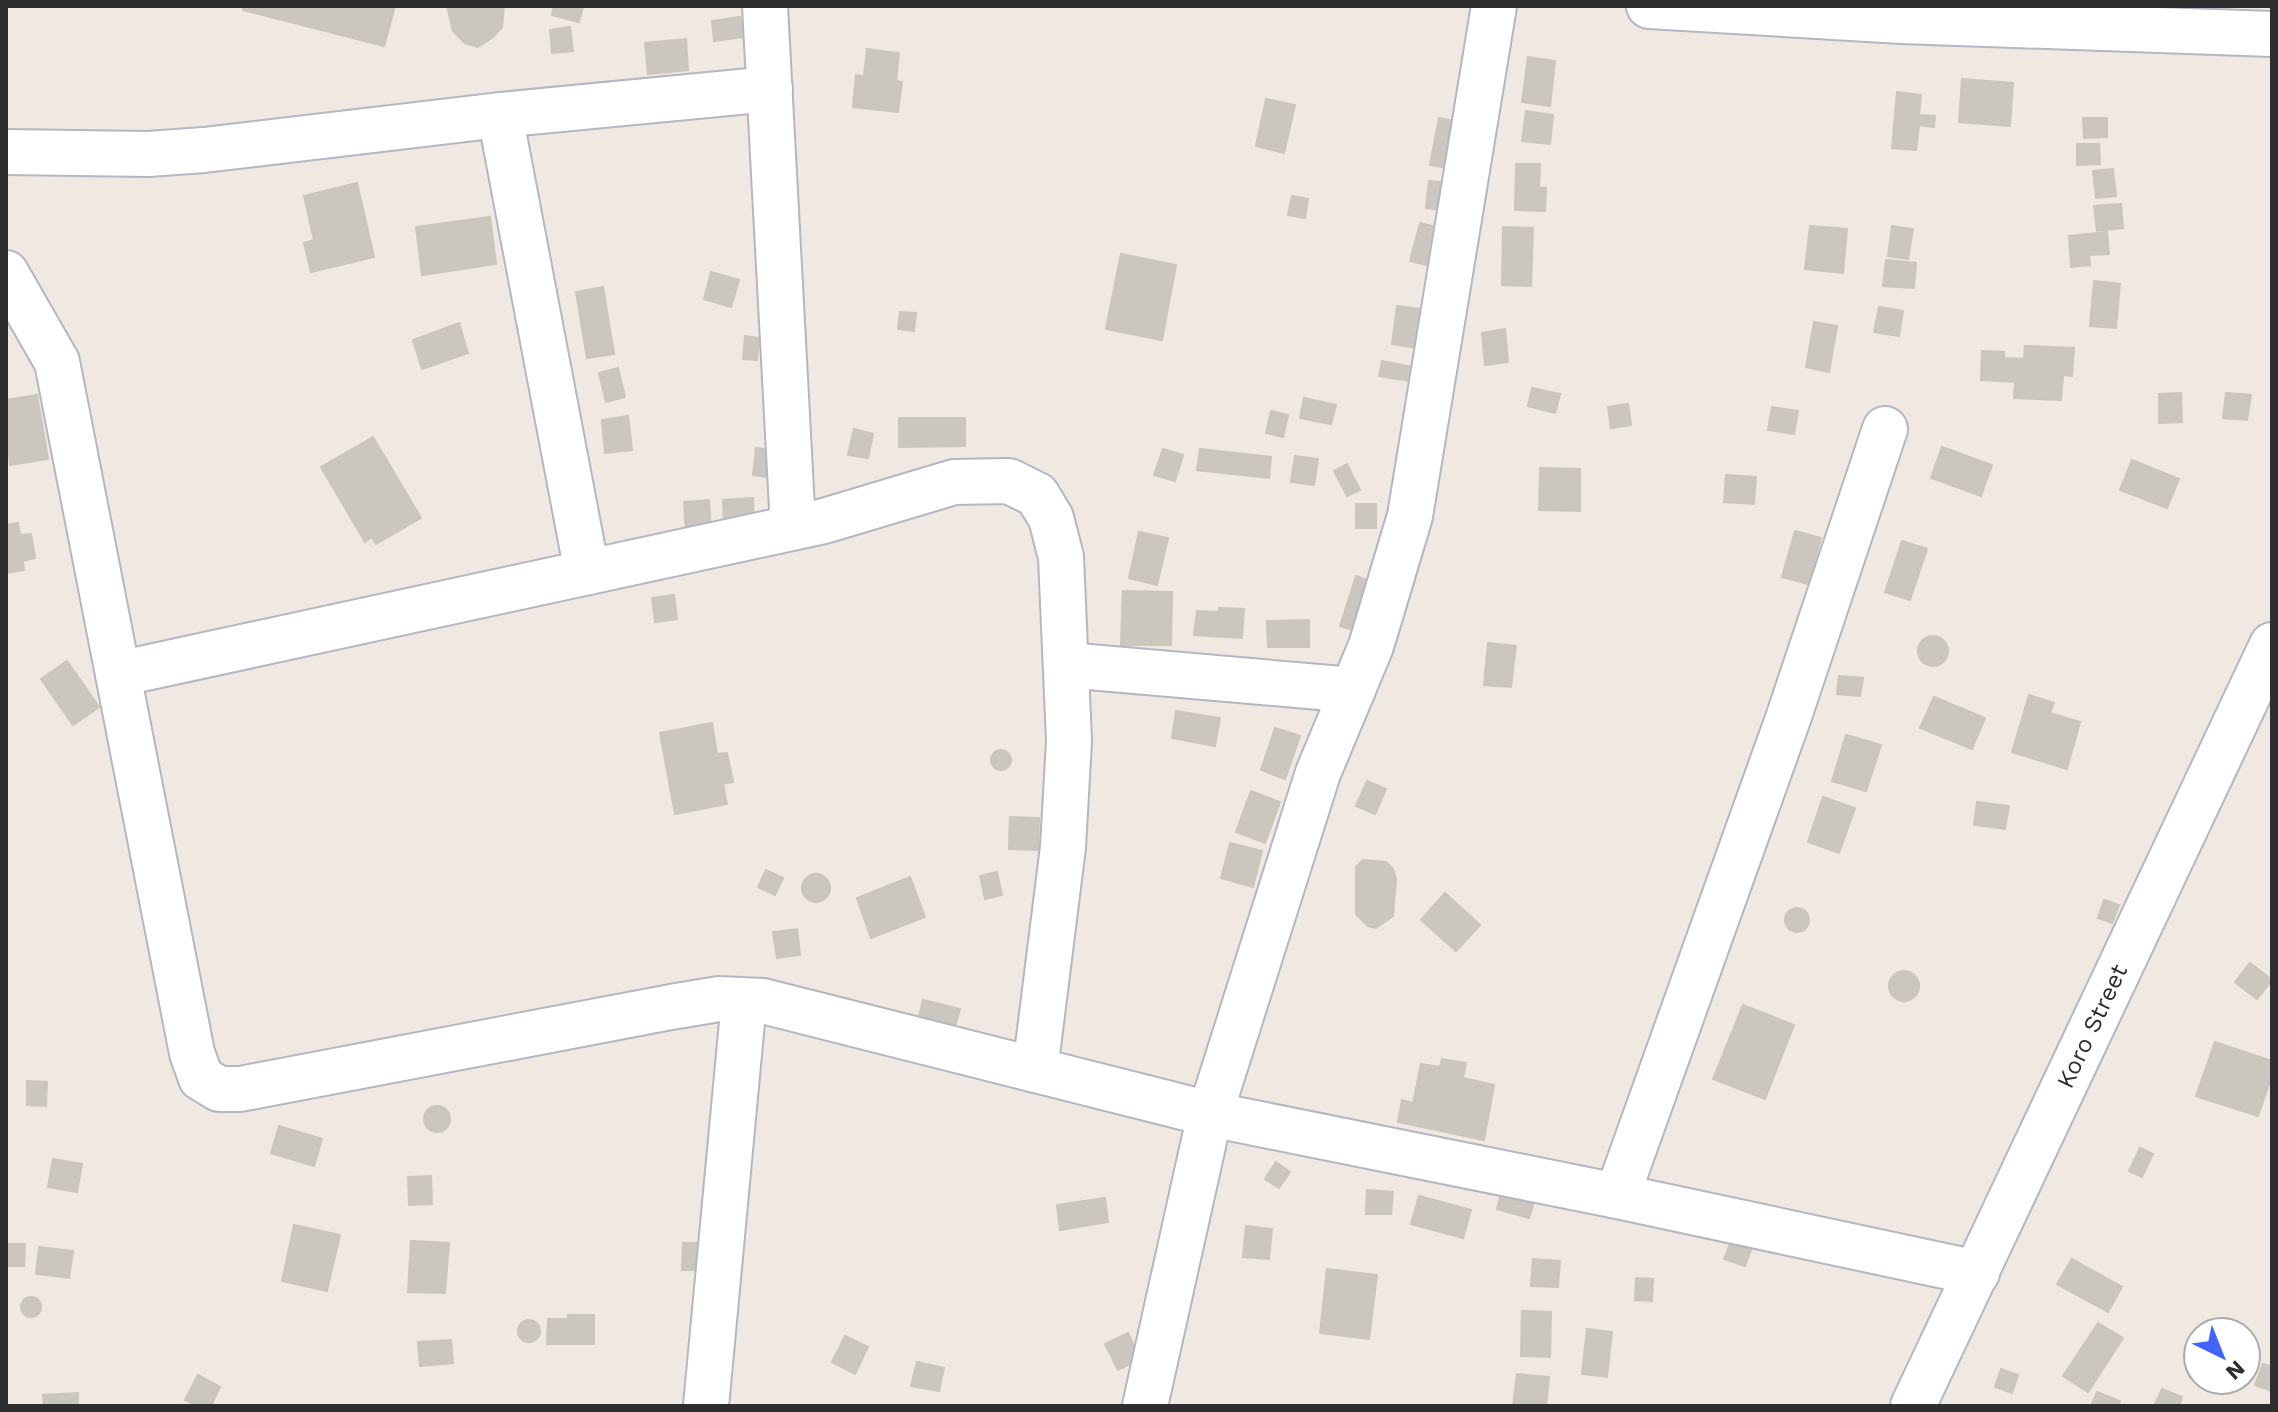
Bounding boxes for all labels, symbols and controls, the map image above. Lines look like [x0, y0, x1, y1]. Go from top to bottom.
street label: Koro Street [2051, 960, 2133, 1092]
north arrow [2182, 1316, 2262, 1396]
text: N [2221, 1356, 2250, 1385]

